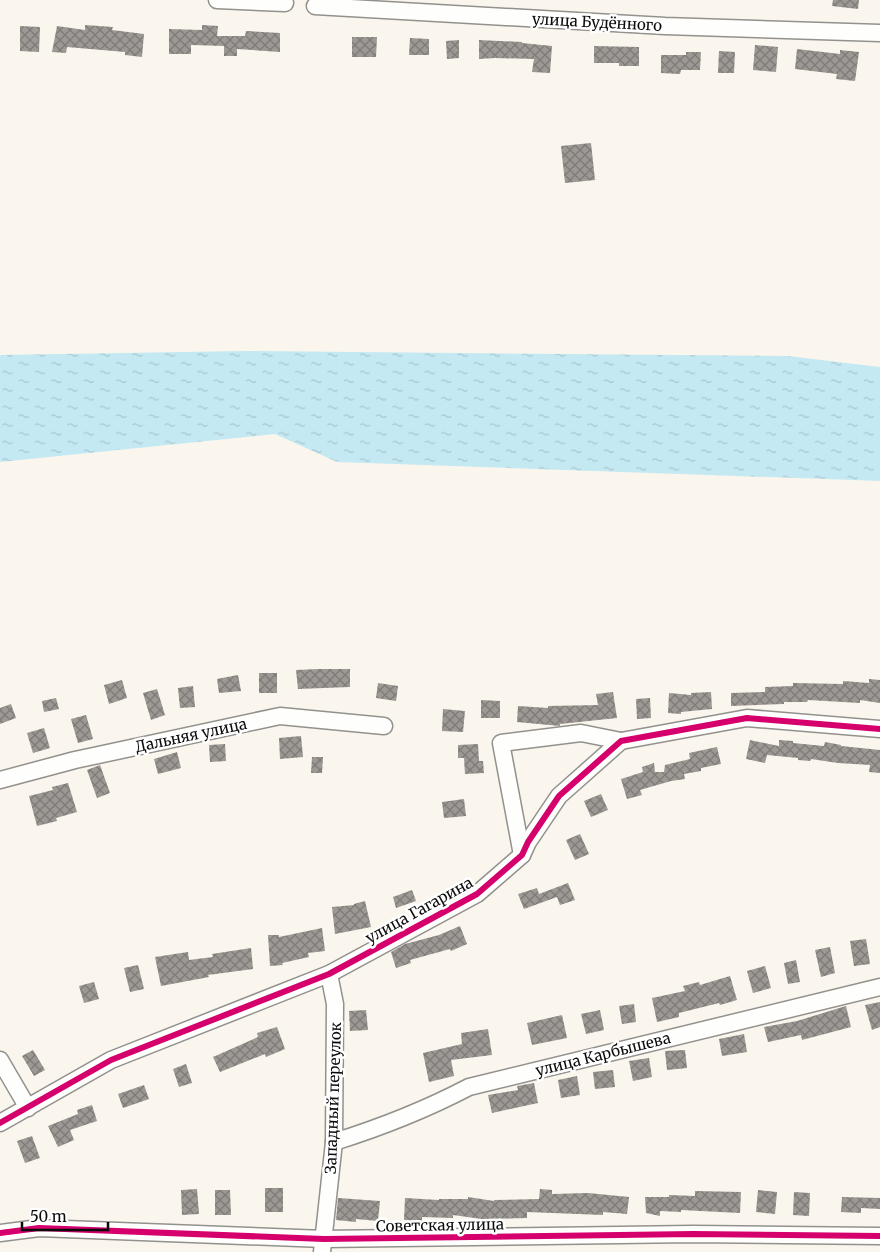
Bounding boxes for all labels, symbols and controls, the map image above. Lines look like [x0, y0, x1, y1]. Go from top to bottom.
street label: улица Будённого [531, 9, 663, 35]
street label: Дальняя улица [133, 714, 249, 756]
street label: улица Гагарина [362, 873, 476, 947]
street label: Западный переулок [321, 1021, 345, 1174]
street label: улица Карбышева [533, 1028, 673, 1080]
scale bar [22, 1200, 109, 1232]
text: 50 m [30, 1207, 67, 1226]
street label: Советская улица [376, 1214, 504, 1236]

